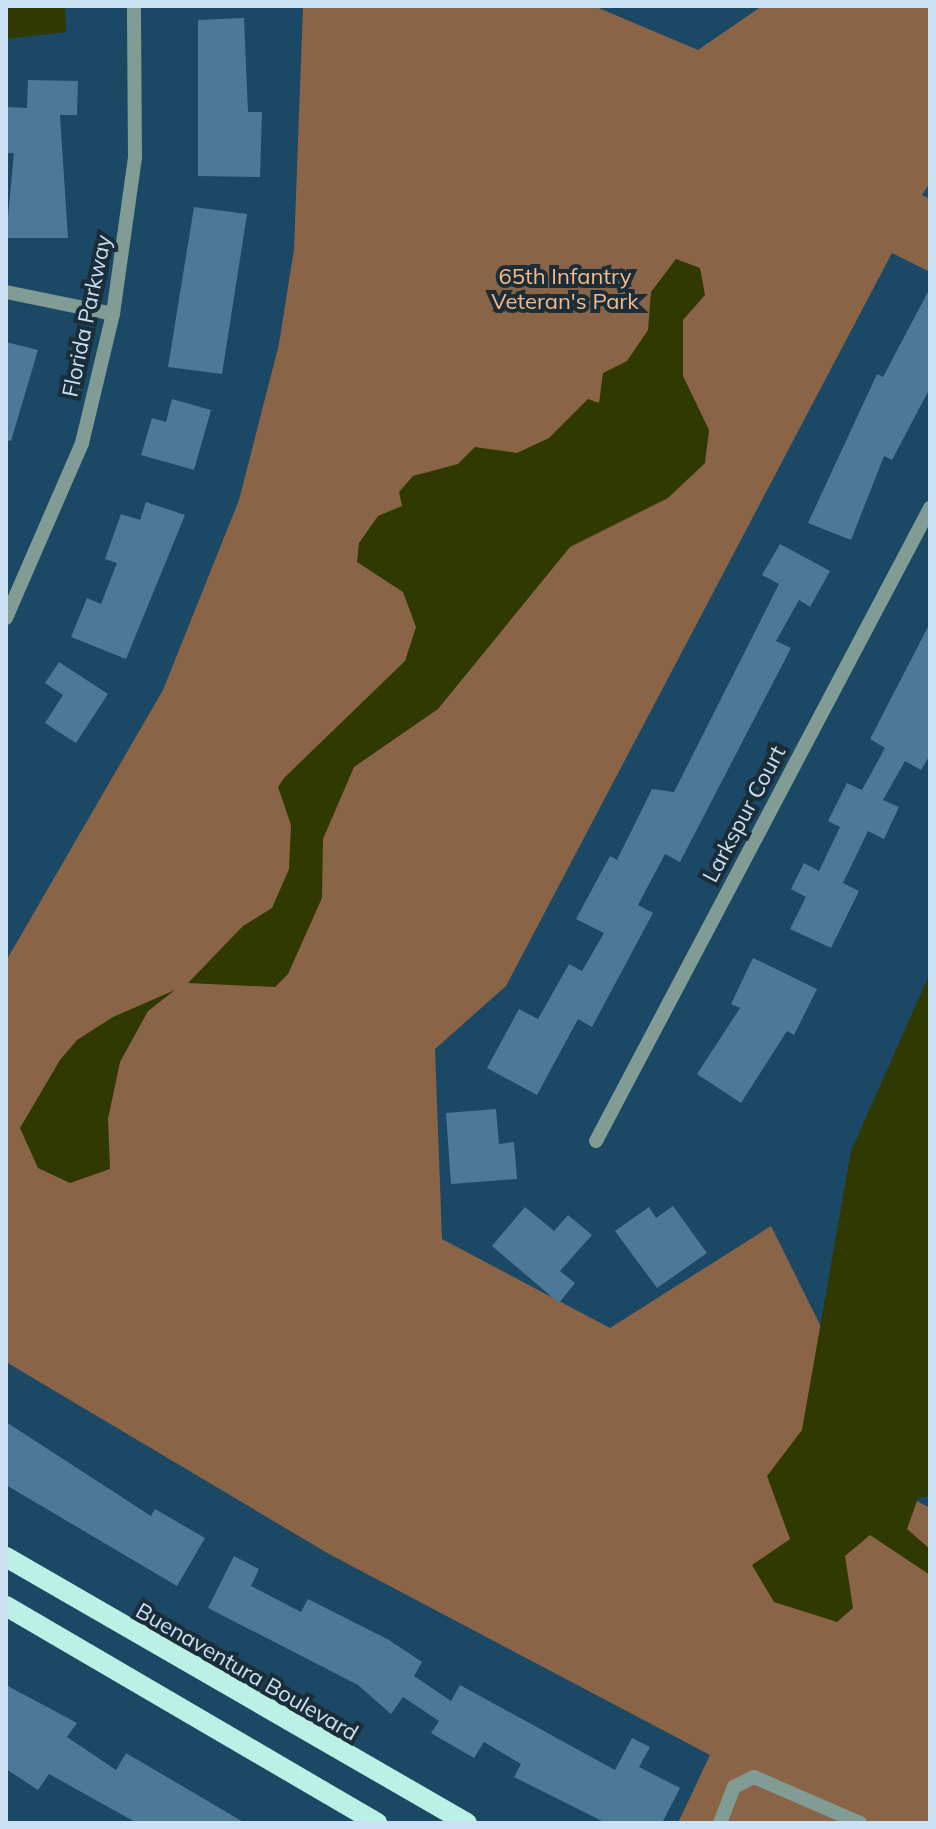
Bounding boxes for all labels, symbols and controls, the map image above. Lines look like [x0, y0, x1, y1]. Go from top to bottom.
street label: Florida Parkway [57, 232, 117, 400]
park label: 65th Infantry Veteran's Park [491, 263, 639, 314]
street label: Larkspur Court [697, 741, 791, 887]
street label: Buenaventura Boulevard [131, 1598, 363, 1746]

